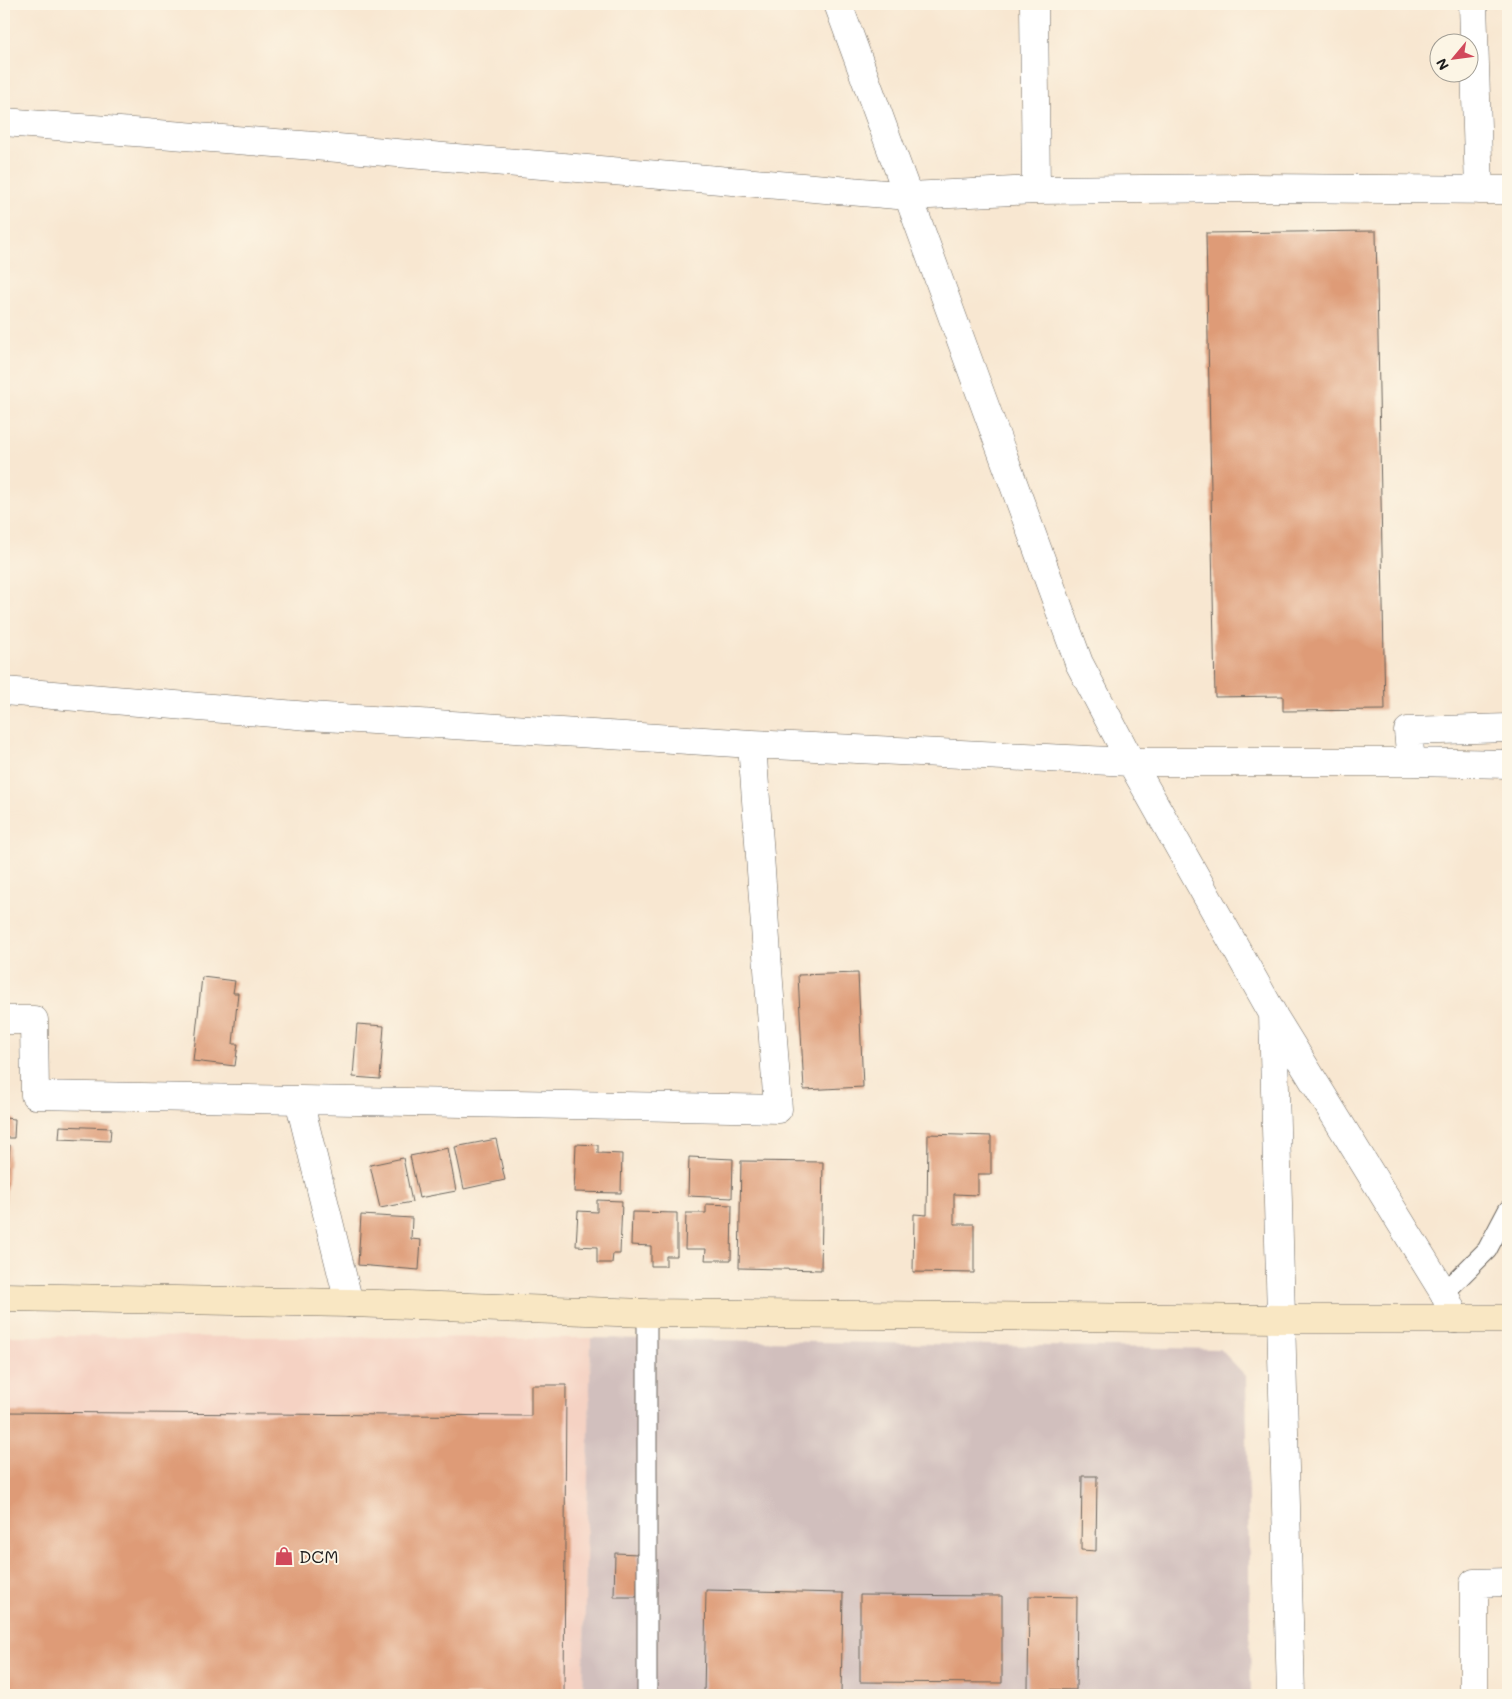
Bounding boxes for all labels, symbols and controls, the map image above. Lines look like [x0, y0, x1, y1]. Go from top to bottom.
north arrow [1430, 32, 1480, 82]
text: N [1431, 55, 1453, 74]
place label: DCM [299, 1544, 339, 1568]
shop icon: DCM [273, 1545, 295, 1567]

